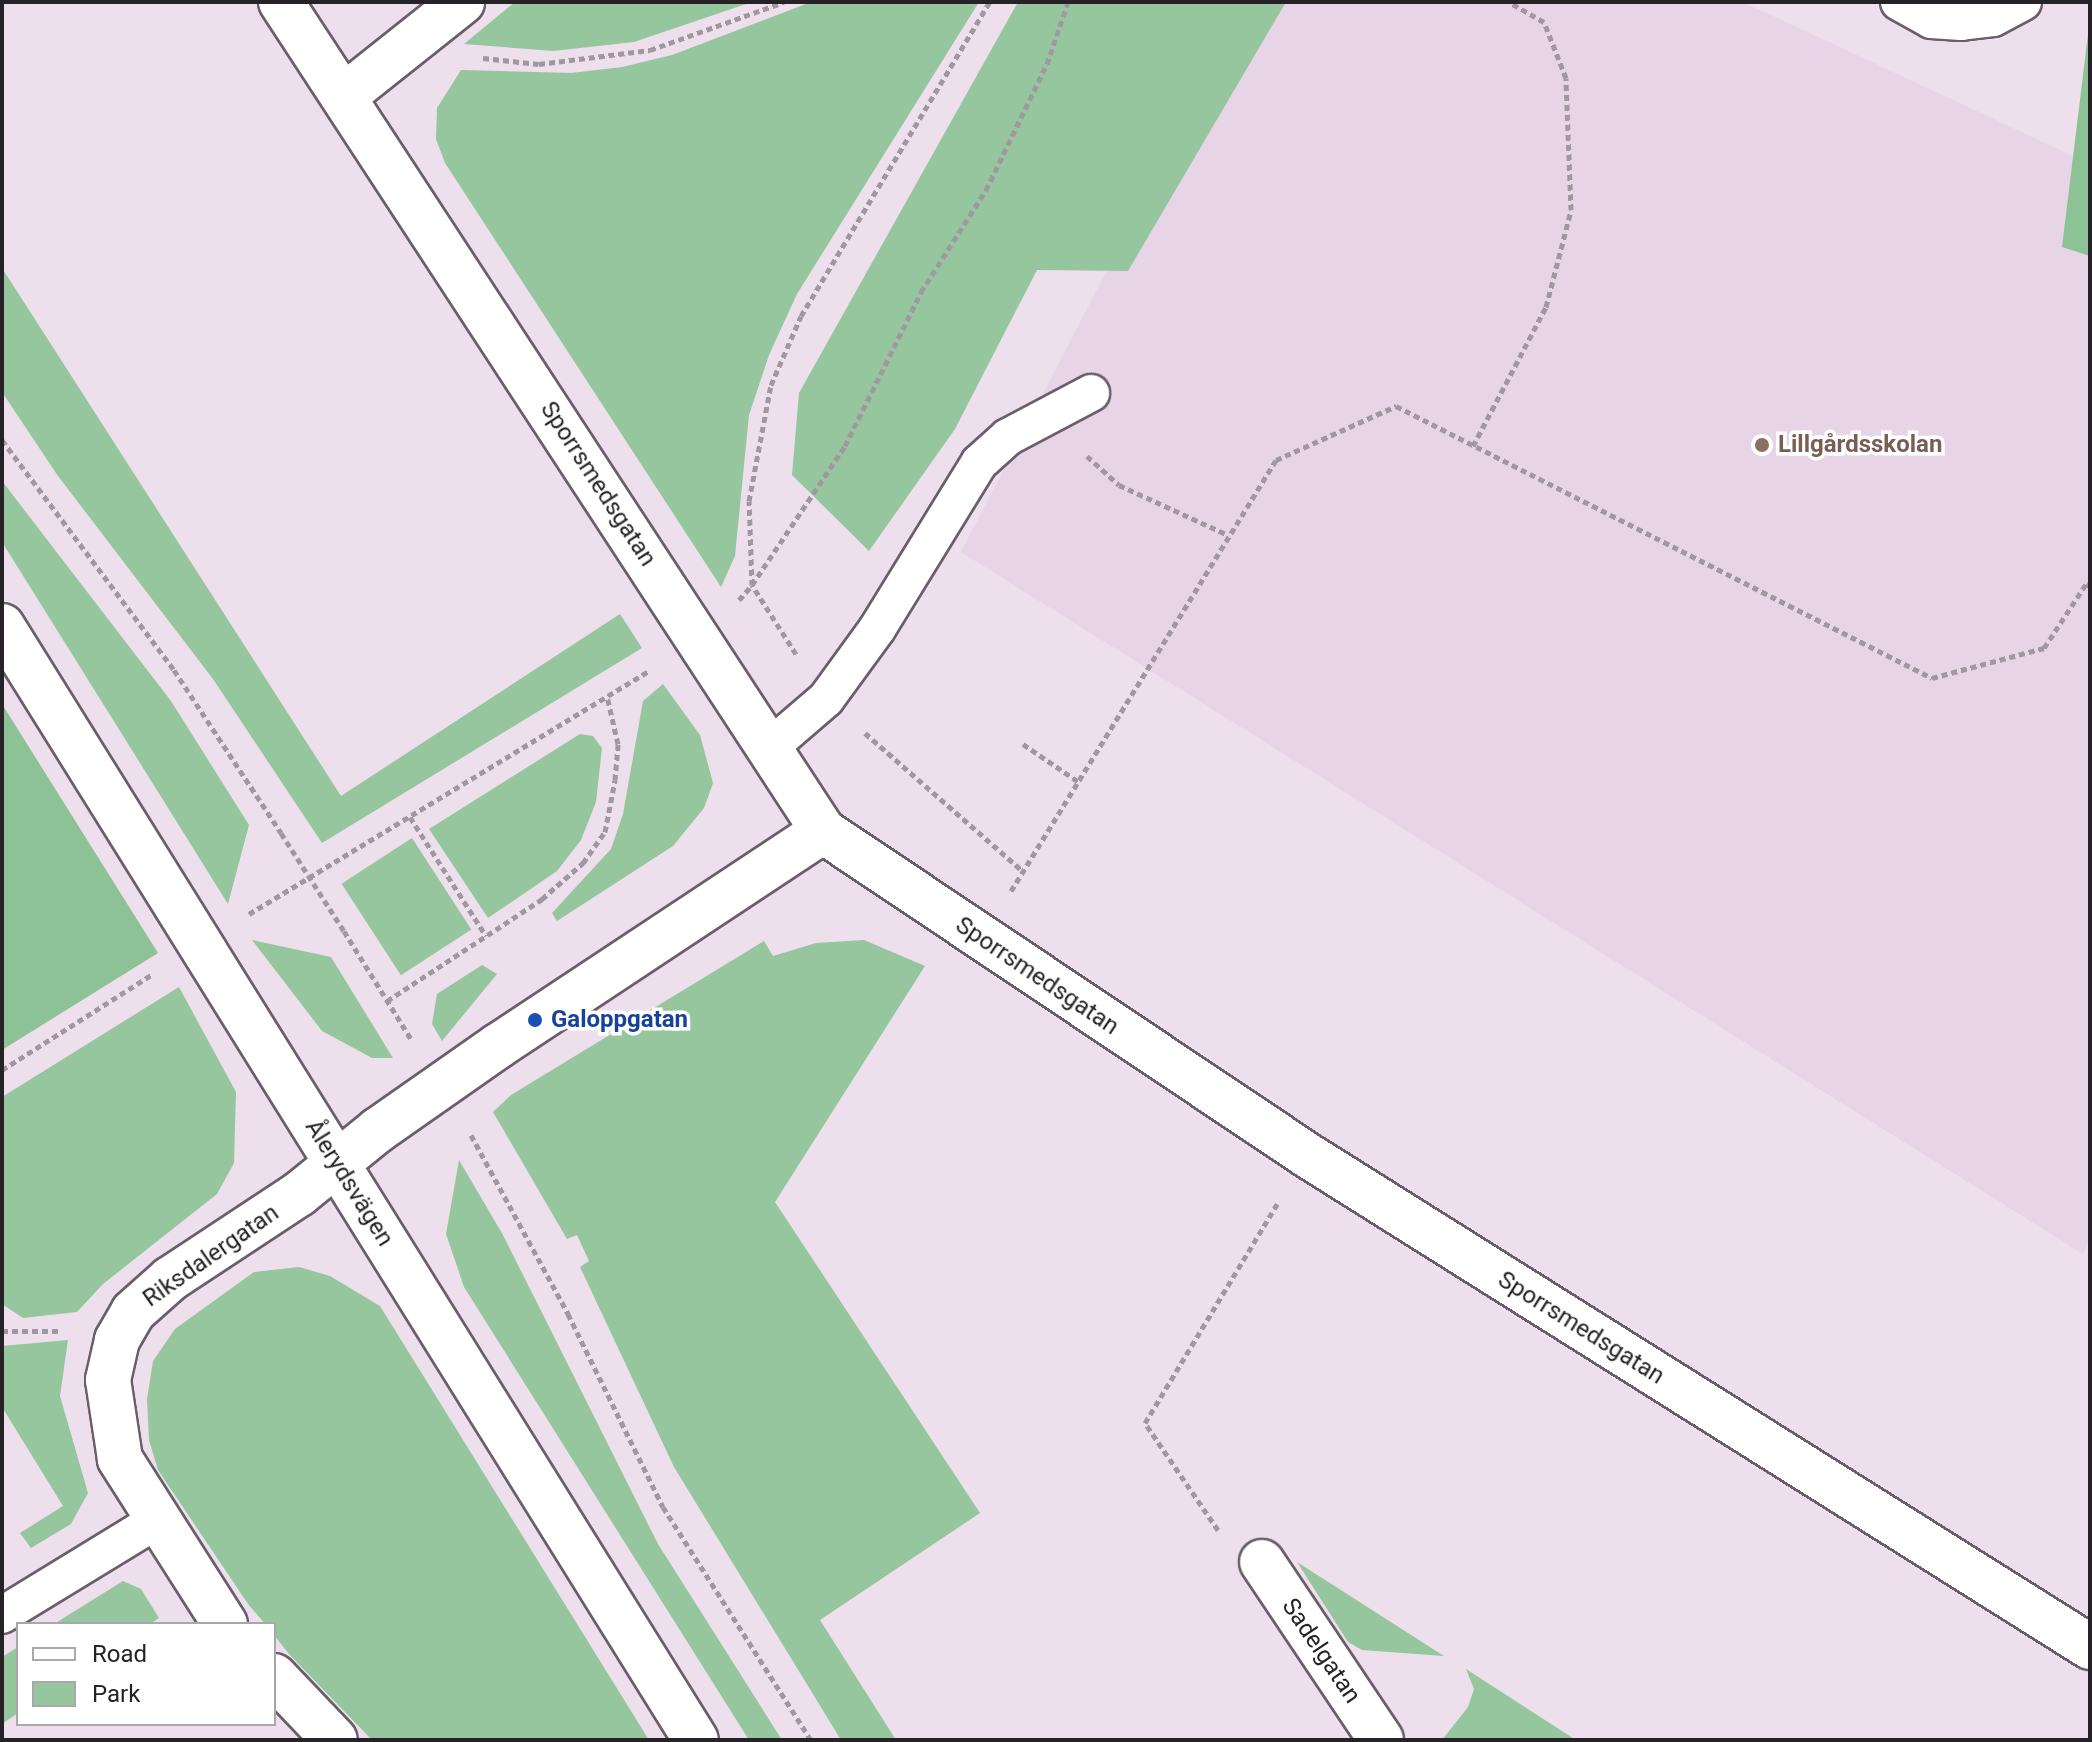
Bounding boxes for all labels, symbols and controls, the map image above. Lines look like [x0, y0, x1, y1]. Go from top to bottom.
street label: Sporrsmedsgatan [534, 396, 662, 572]
place label: Lillgårdsskolan [1778, 431, 1942, 459]
marker: Lillgårdsskolan [1753, 436, 1771, 454]
street label: Sporrsmedsgatan [950, 911, 1124, 1041]
place label: Galoppgatan [551, 1006, 688, 1034]
marker: Galoppgatan [526, 1011, 544, 1029]
street label: Ålerydsvägen [299, 1114, 399, 1252]
street label: Riksdalergatan [138, 1199, 284, 1313]
street label: Sporrsmedsgatan [1493, 1265, 1669, 1391]
street label: Sadelgatan [1275, 1593, 1367, 1709]
legend [16, 1622, 276, 1726]
text: Road [92, 1640, 147, 1668]
text: Park [92, 1680, 140, 1708]

